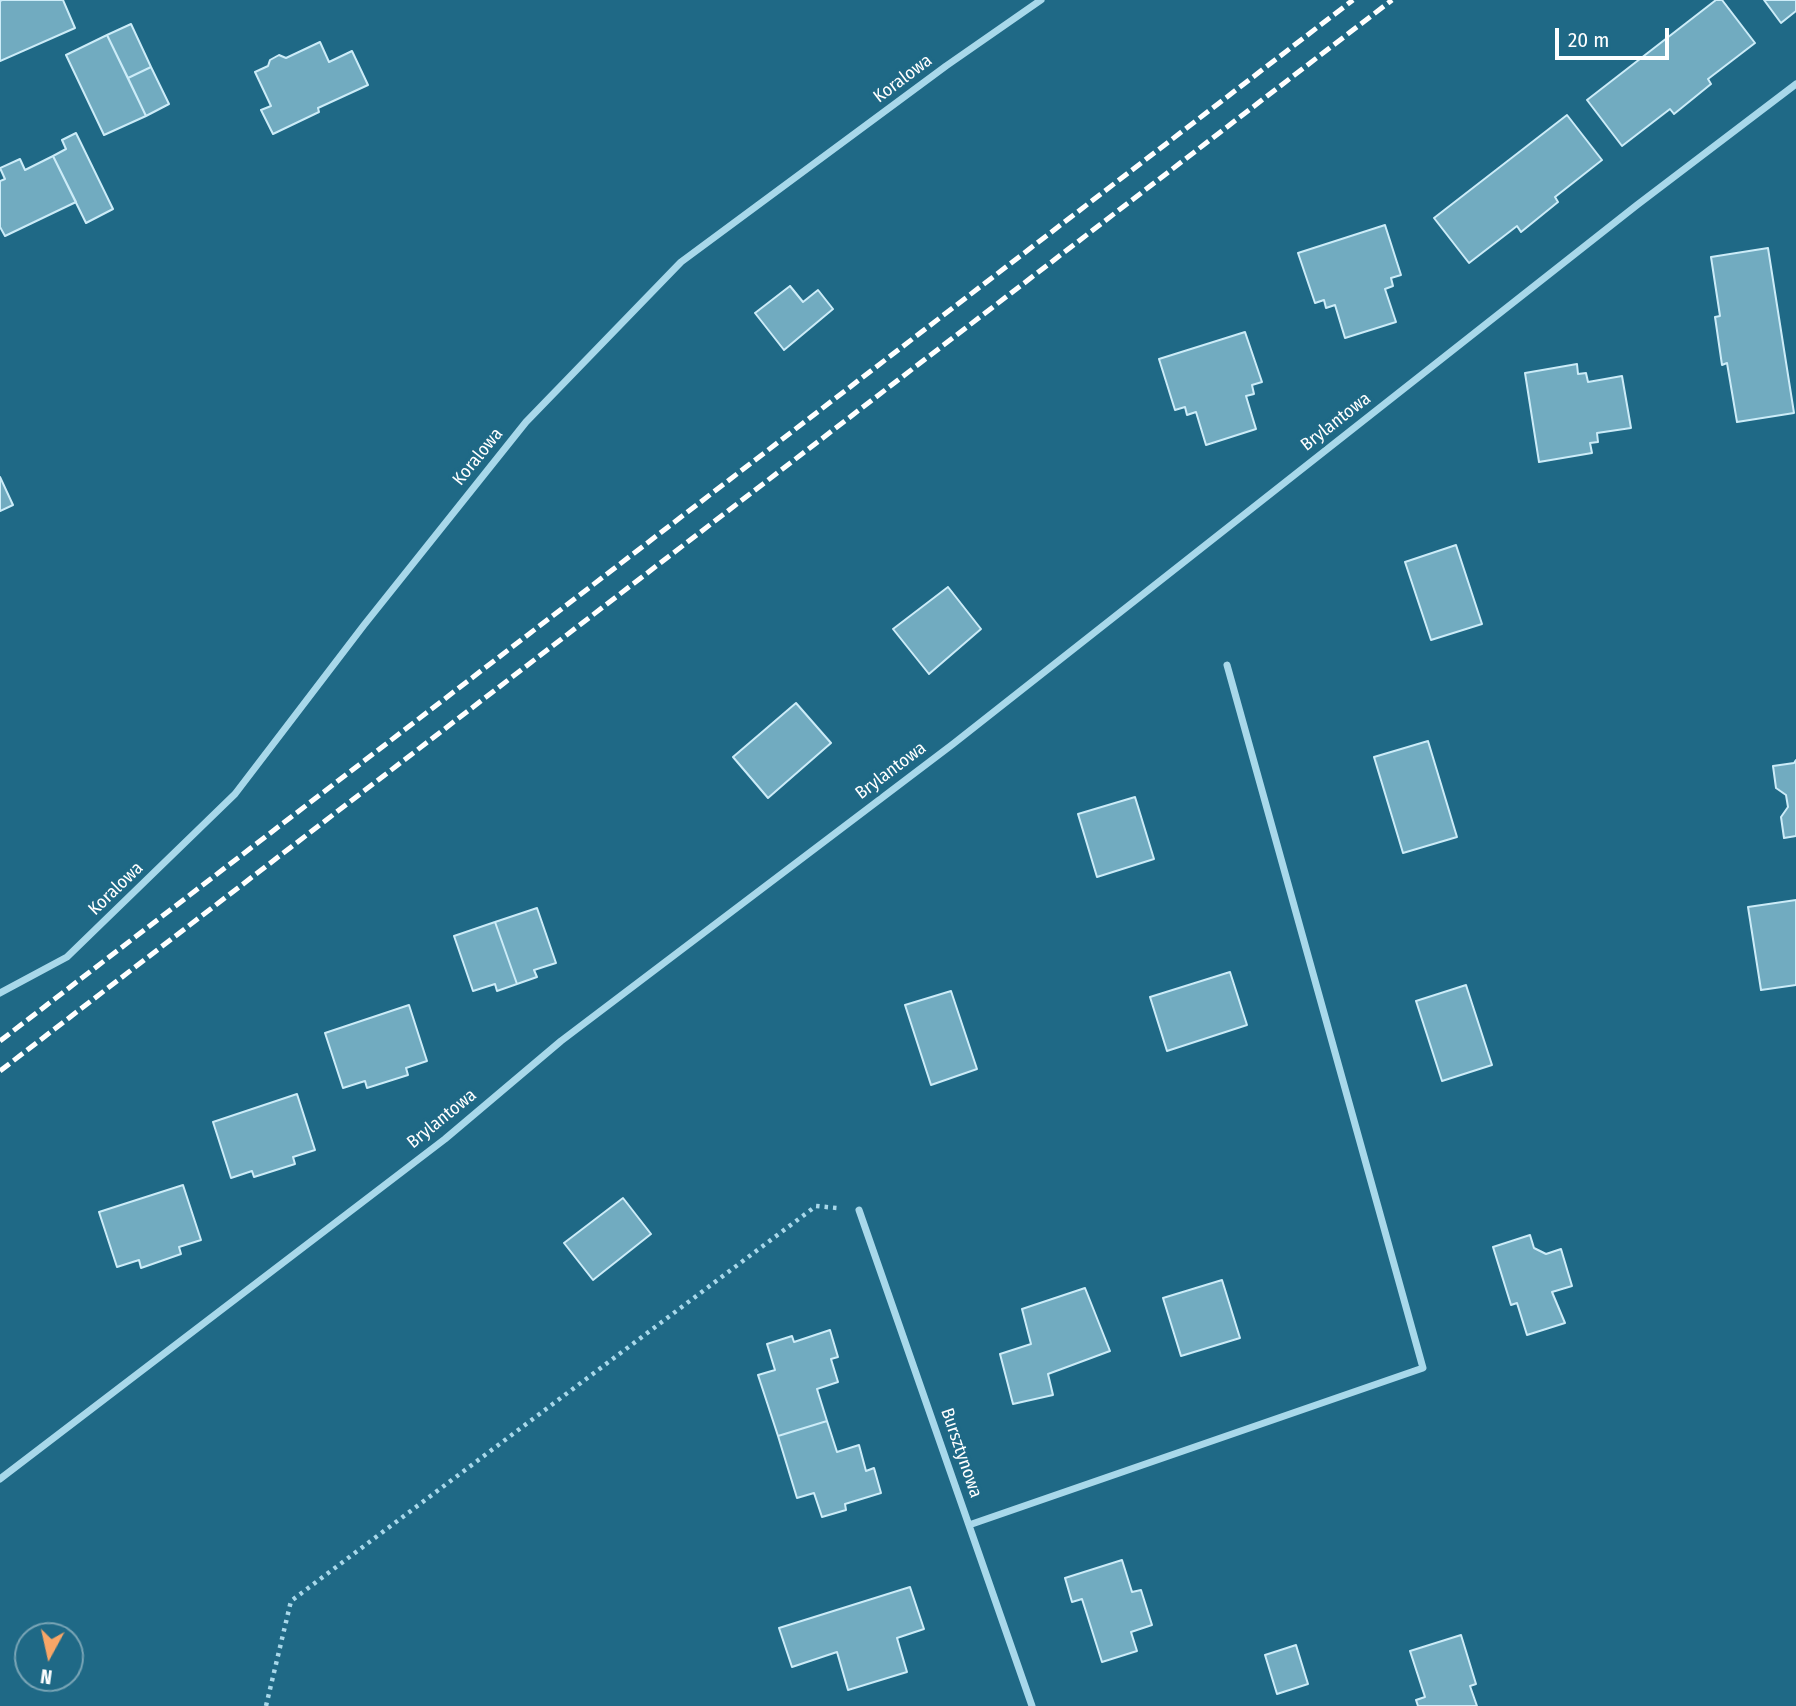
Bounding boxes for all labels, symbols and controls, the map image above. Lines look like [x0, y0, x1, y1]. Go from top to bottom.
scale bar [1558, 14, 1672, 58]
text: 20 m [1568, 27, 1609, 53]
street label: Koralowa [870, 50, 936, 108]
street label: Brylantowa [1297, 388, 1375, 456]
street label: Koralowa [448, 424, 508, 490]
street label: Brylantowa [852, 738, 930, 804]
street label: Koralowa [84, 858, 148, 920]
street label: Brylantowa [403, 1085, 481, 1153]
street label: Bursztynowa [936, 1405, 986, 1501]
north arrow [14, 1622, 84, 1692]
text: N [39, 1664, 54, 1688]

